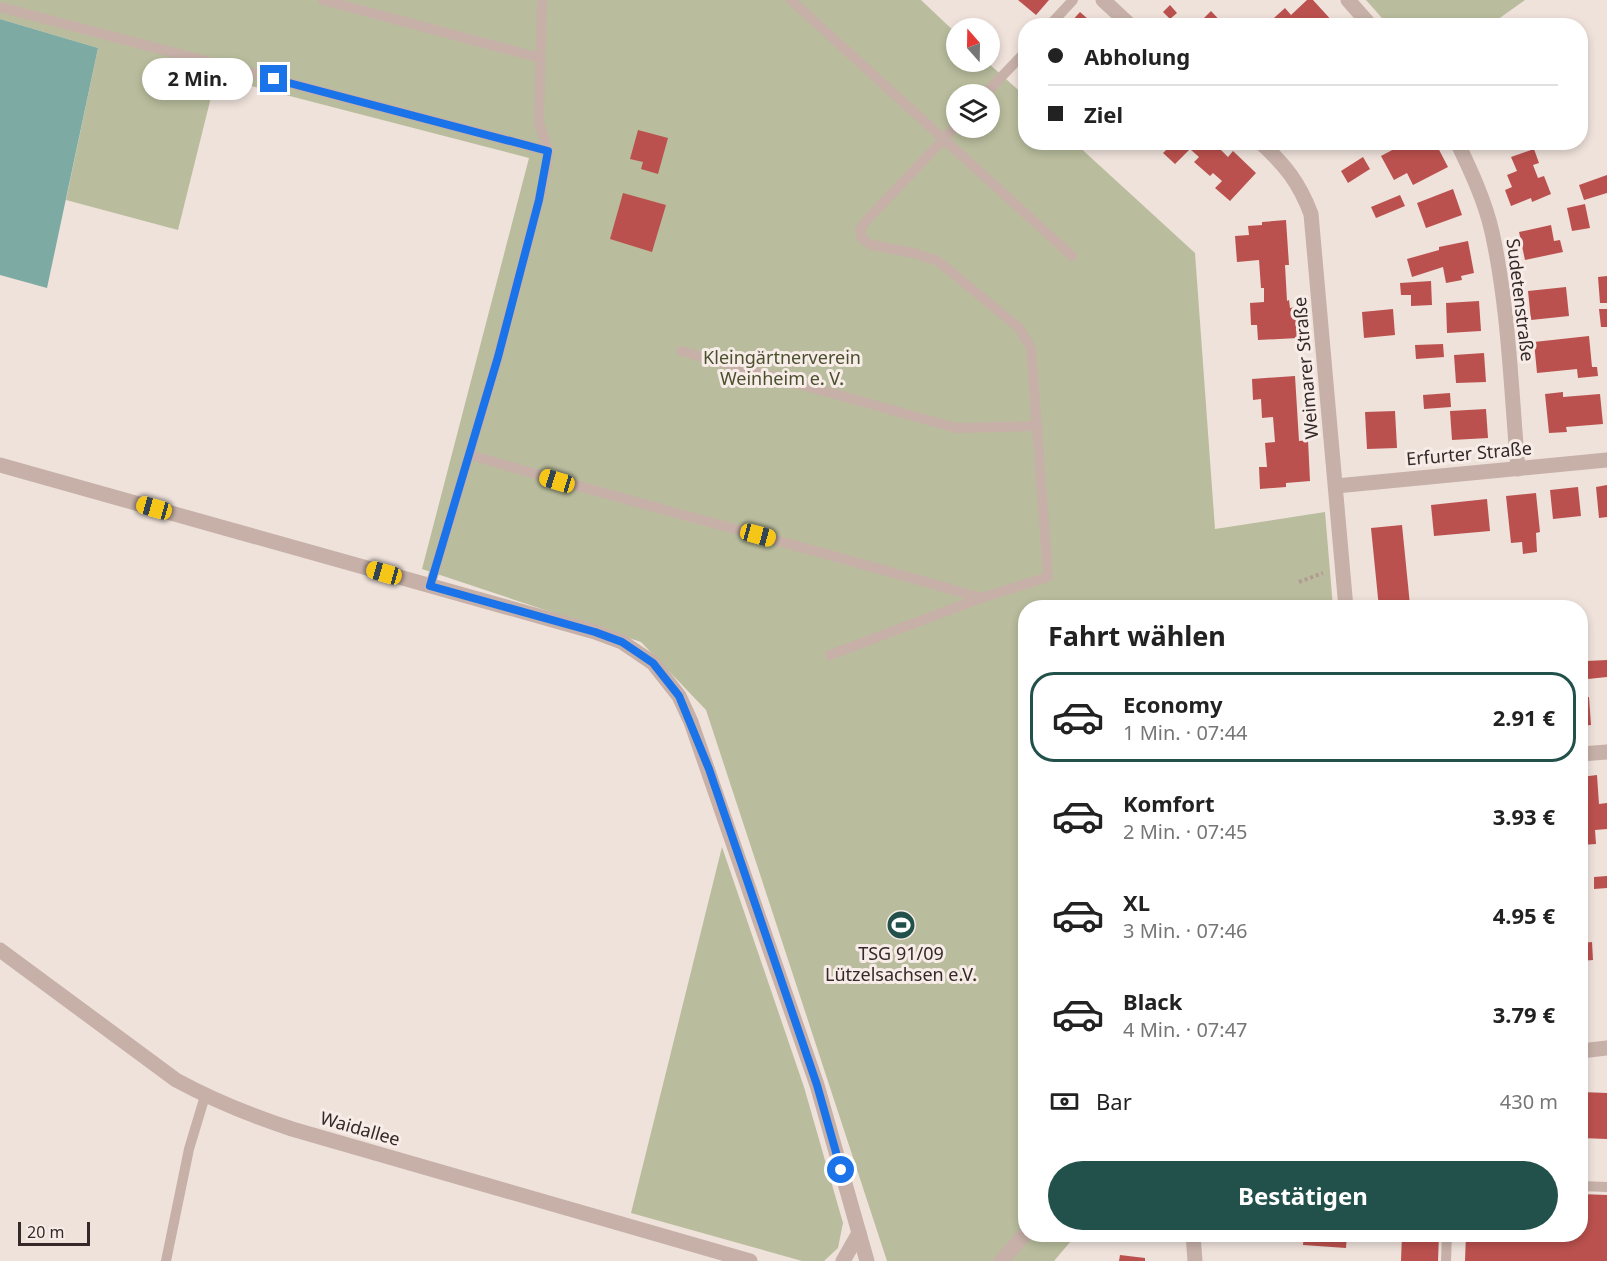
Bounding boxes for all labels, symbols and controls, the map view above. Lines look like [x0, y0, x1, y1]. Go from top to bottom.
north arrow [946, 18, 1000, 72]
map controls [946, 18, 1000, 138]
text: Abholung [1084, 41, 1190, 71]
callout: 2 Min. [142, 58, 253, 100]
text: 2 Min. [167, 65, 228, 92]
route end [260, 65, 287, 92]
button: layers [946, 84, 1000, 138]
text: Ziel [1084, 99, 1123, 129]
street label: Sudetenstraße [1502, 237, 1540, 363]
street label: Weimarer Straße [1287, 296, 1323, 440]
park label: Kleingärtnerverein Weinheim e. V. [703, 345, 861, 390]
street label: Erfurter Straße [1405, 436, 1533, 470]
car [537, 467, 577, 495]
car [134, 494, 174, 522]
car [738, 522, 778, 548]
car [364, 559, 404, 587]
text: Fahrt wählen [1048, 617, 1226, 654]
text: Economy [1123, 689, 1222, 719]
icon: car [1051, 690, 1105, 744]
text: 2.91 € [1493, 702, 1555, 732]
text: 1 Min. · 07:44 [1123, 719, 1248, 746]
text: Komfort [1123, 788, 1214, 818]
icon: car [1051, 789, 1105, 843]
text: 3.93 € [1493, 801, 1555, 831]
text: 2 Min. · 07:45 [1123, 818, 1248, 845]
text: XL [1123, 887, 1150, 917]
icon: car [1051, 888, 1105, 942]
text: 4.95 € [1493, 900, 1555, 930]
sports icon: TSG 91/09 Lützelsachsen e.V. [885, 909, 917, 941]
text: 3 Min. · 07:46 [1123, 917, 1248, 944]
place label: TSG 91/09 Lützelsachsen e.V. [825, 941, 977, 986]
text: Black [1123, 986, 1182, 1016]
icon: car [1051, 987, 1105, 1041]
text: 3.79 € [1493, 999, 1555, 1029]
text: 4 Min. · 07:47 [1123, 1016, 1248, 1043]
icon: cash [1048, 1085, 1081, 1118]
text: Bar [1096, 1086, 1132, 1116]
text: 430 m [1500, 1088, 1558, 1115]
street label: Waidallee [318, 1105, 403, 1151]
route start [827, 1156, 854, 1183]
button: Bestätigen [1048, 1161, 1558, 1230]
scale bar [18, 1219, 90, 1246]
text: 20 m [27, 1221, 64, 1243]

